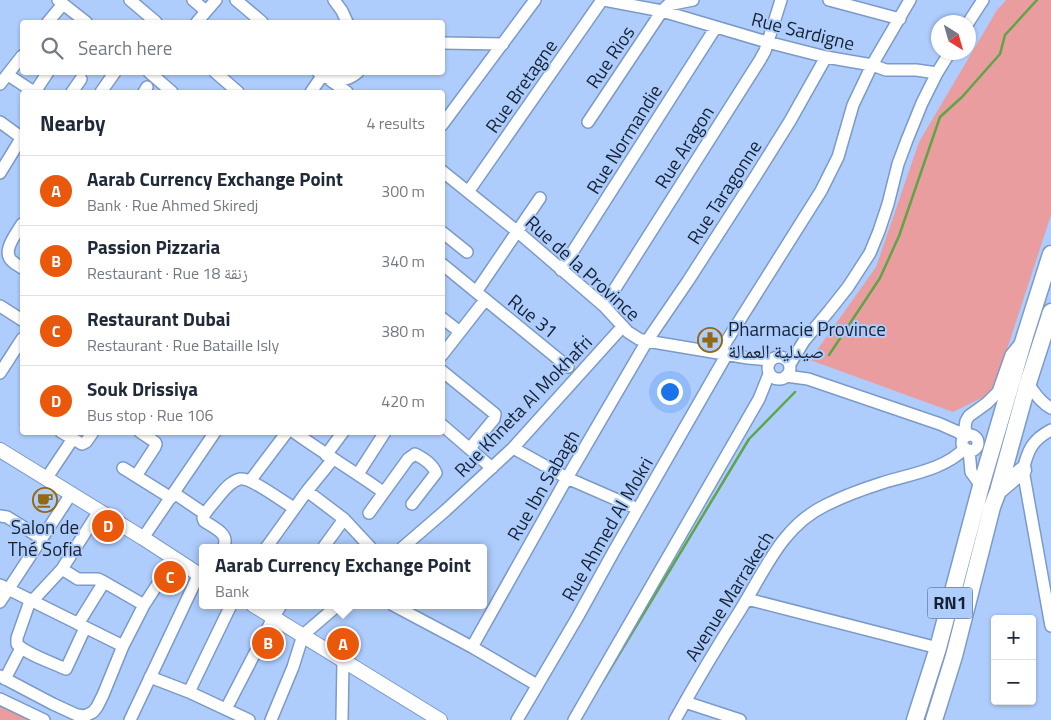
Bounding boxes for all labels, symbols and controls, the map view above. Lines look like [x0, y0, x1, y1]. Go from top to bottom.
street label: Rue Sardigne [748, 4, 858, 57]
north arrow [931, 15, 976, 60]
street label: Rue Rios [578, 19, 641, 94]
search box [20, 20, 445, 75]
text: Search here [78, 33, 172, 62]
street label: Rue Bretagne [477, 33, 564, 139]
icon: search [38, 34, 66, 62]
street label: Rue Normandie [578, 78, 669, 199]
street label: Rue Aragon [647, 100, 720, 194]
text: Nearby [40, 107, 105, 139]
text: 4 results [366, 111, 425, 135]
street label: Rue Taragonne [679, 134, 768, 250]
text: Aarab Currency Exchange Point [87, 164, 343, 193]
text: A [51, 179, 61, 203]
text: 300 m [381, 179, 425, 203]
text: Bank · Rue Ahmed Skiredj [87, 193, 258, 217]
street label: Rue de la Province [519, 208, 647, 327]
text: Passion Pizzaria [87, 232, 220, 261]
text: B [51, 249, 61, 273]
text: 340 m [381, 249, 425, 273]
text: Restaurant · Rue 18 زنقة [87, 261, 248, 285]
street label: Rue 31 [502, 286, 565, 345]
text: Restaurant Dubai [87, 304, 230, 333]
place label: Pharmacie Province صيدلية العمالة [728, 314, 886, 365]
text: C [52, 319, 60, 343]
text: 380 m [381, 319, 425, 343]
pharmacy icon: Pharmacie Province صيدلية العمالة [697, 327, 723, 353]
street label: Rue Khneta Al Mokhafri [447, 328, 598, 483]
text: Restaurant · Rue Bataille Isly [87, 333, 279, 357]
text: Souk Drissiya [87, 374, 198, 403]
your location [657, 379, 683, 405]
text: D [51, 389, 61, 413]
text: 420 m [381, 389, 425, 413]
text: Bus stop · Rue 106 [87, 403, 214, 427]
street label: Rue Ibn Sabagh [499, 424, 586, 546]
street label: Rue Ahmed Al Mokri [553, 451, 660, 606]
cafe icon: Salon de Thé Sofia [32, 487, 58, 513]
pin: D [92, 507, 124, 545]
place label: Salon de Thé Sofia [8, 512, 83, 563]
street label: Avenue Marrakech [677, 525, 780, 666]
popup [199, 544, 487, 609]
text: Aarab Currency Exchange Point [215, 550, 471, 579]
pin: C [154, 558, 186, 596]
text: Bank [215, 579, 249, 603]
road number: RN1 [928, 588, 972, 618]
map controls [991, 615, 1036, 705]
button: + [991, 615, 1036, 660]
pin: B [252, 624, 284, 662]
pin: A [327, 625, 359, 663]
button: − [991, 660, 1036, 705]

